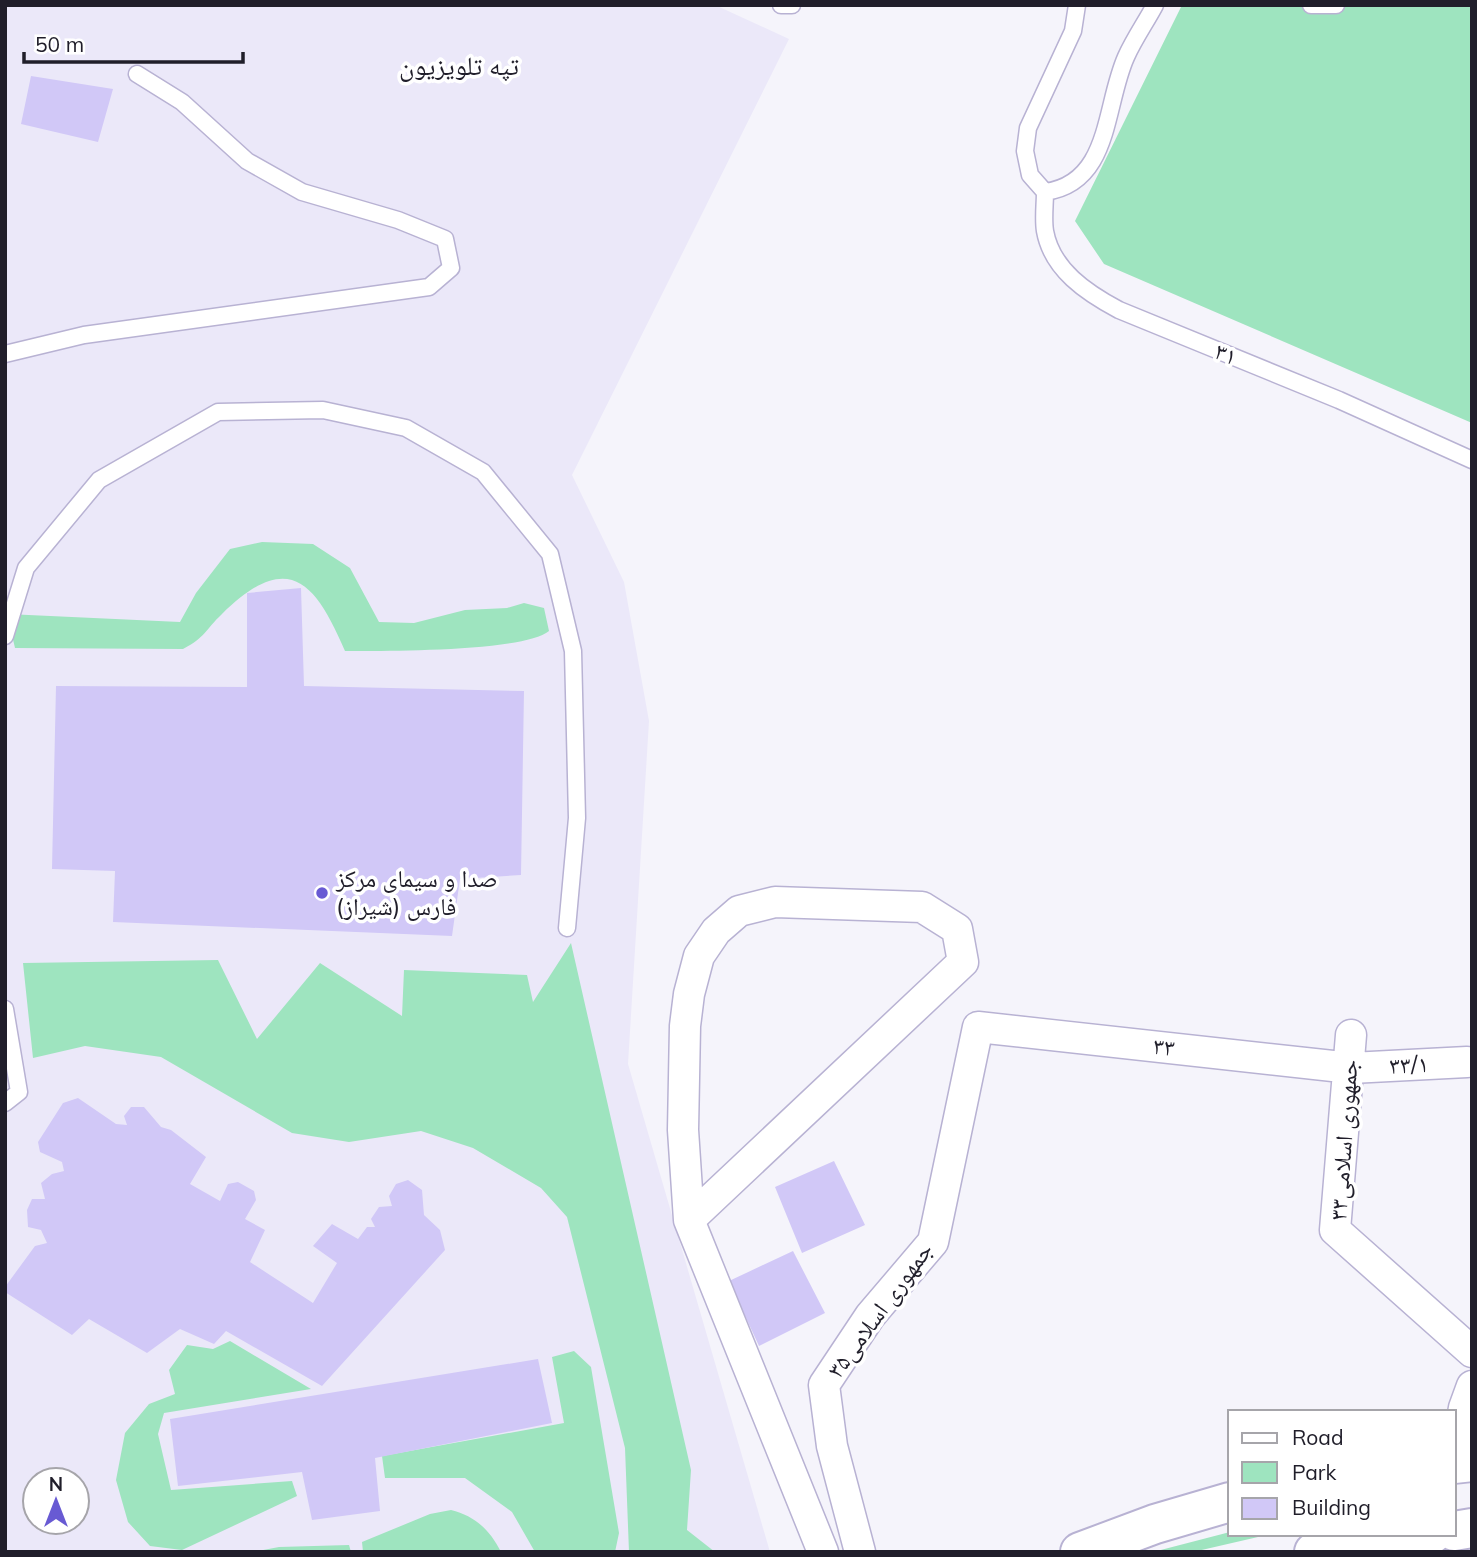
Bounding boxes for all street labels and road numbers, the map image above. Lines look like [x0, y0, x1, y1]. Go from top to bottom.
street label: ۳۱ [1211, 335, 1242, 371]
street label: ۳۳ [1152, 1030, 1176, 1062]
street label: ۳۳/۱ [1389, 1048, 1429, 1080]
street label: جمهوری اسلامی۳۳ [1322, 1059, 1364, 1221]
street label: جمهوری اسلامی۳۵ [820, 1235, 939, 1383]

